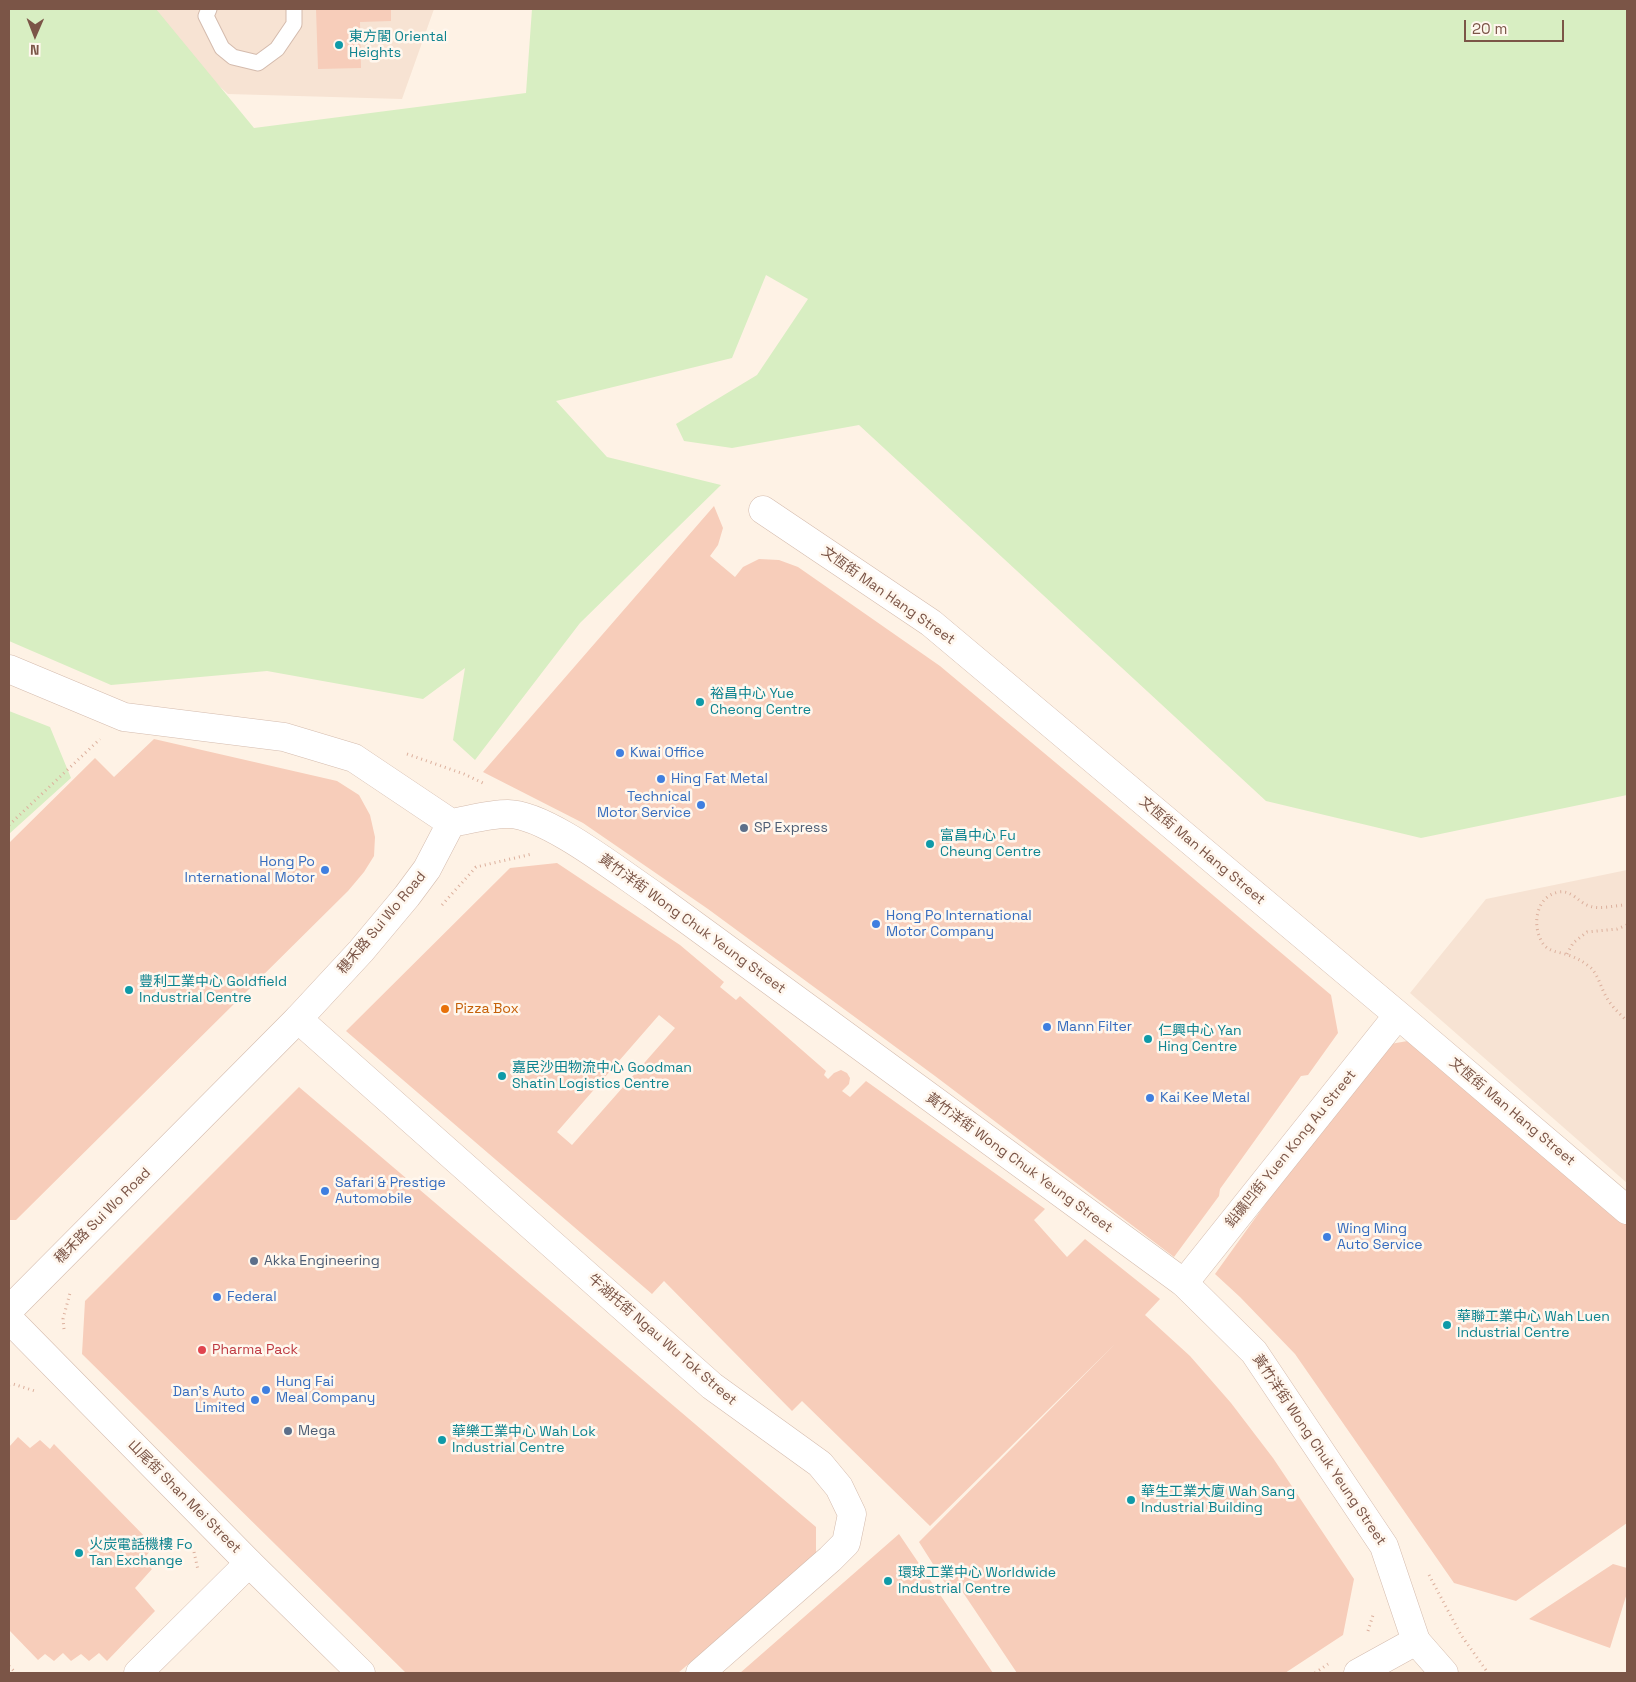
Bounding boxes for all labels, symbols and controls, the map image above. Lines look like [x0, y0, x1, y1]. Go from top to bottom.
north arrow [10, 10, 60, 60]
scale bar [1466, 10, 1566, 42]
text: 20 m [1472, 19, 1507, 38]
place label: 東方閣 Oriental Heights [349, 29, 447, 62]
marker: 東方閣 Oriental Heights [333, 39, 345, 51]
text: N [30, 41, 40, 59]
street label: 文恆街 Man Hang Street [818, 543, 958, 649]
place label: 裕昌中心 Yue Cheong Centre [710, 686, 811, 719]
marker: 裕昌中心 Yue Cheong Centre [694, 696, 706, 708]
place label: Kwai Office [630, 745, 704, 761]
marker: Kwai Office [614, 747, 626, 759]
place label: Hing Fat Metal [671, 771, 768, 787]
marker: Hing Fat Metal [655, 773, 667, 785]
place label: Technical Motor Service [597, 789, 691, 822]
street label: 文恆街 Man Hang Street [1136, 793, 1268, 909]
marker: Technical Motor Service [695, 799, 707, 811]
place label: SP Express [754, 820, 828, 836]
marker: SP Express [738, 822, 750, 834]
place label: 富昌中心 Fu Cheung Centre [940, 828, 1041, 860]
marker: 富昌中心 Fu Cheung Centre [924, 838, 936, 850]
street label: 黃竹洋街 Wong Chuk Yeung Street [595, 851, 789, 997]
place label: Hong Po International Motor [184, 854, 315, 886]
marker: Hong Po International Motor [319, 864, 331, 876]
street label: 穗禾路 Sui Wo Road [334, 868, 430, 978]
place label: Hong Po International Motor Company [886, 908, 1032, 940]
marker: Hong Po International Motor Company [870, 918, 882, 930]
place label: 豐利工業中心 Goldfield Industrial Centre [139, 974, 287, 1006]
marker: 豐利工業中心 Goldfield Industrial Centre [123, 984, 135, 996]
place label: Pizza Box [455, 1001, 519, 1017]
marker: Pizza Box [439, 1003, 451, 1015]
place label: Mann Filter [1057, 1019, 1132, 1035]
marker: Mann Filter [1041, 1021, 1053, 1033]
place label: 仁興中心 Yan Hing Centre [1158, 1023, 1242, 1056]
marker: 仁興中心 Yan Hing Centre [1142, 1033, 1154, 1045]
street label: 文恆街 Man Hang Street [1446, 1054, 1578, 1170]
place label: 嘉民沙田物流中心 Goodman Shatin Logistics Centre [512, 1060, 692, 1092]
street label: 鉛礦凹街 Yuen Kong Au Street [1222, 1067, 1360, 1231]
marker: 嘉民沙田物流中心 Goodman Shatin Logistics Centre [496, 1070, 508, 1082]
street label: 黃竹洋街 Wong Chuk Yeung Street [922, 1090, 1116, 1236]
place label: Kai Kee Metal [1160, 1090, 1250, 1106]
marker: Kai Kee Metal [1144, 1092, 1156, 1104]
street label: 穗禾路 Sui Wo Road [52, 1165, 154, 1267]
place label: Safari & Prestige Automobile [335, 1175, 446, 1208]
marker: Safari & Prestige Automobile [319, 1185, 331, 1197]
place label: Wing Ming Auto Service [1337, 1221, 1423, 1254]
marker: Wing Ming Auto Service [1321, 1231, 1333, 1243]
place label: Akka Engineering [264, 1253, 380, 1269]
marker: Akka Engineering [248, 1255, 260, 1267]
street label: 牛湖托街 Ngau Wu Tok Street [584, 1271, 740, 1409]
place label: Federal [227, 1289, 277, 1305]
marker: Federal [211, 1291, 223, 1303]
place label: 華聯工業中心 Wah Luen Industrial Centre [1457, 1309, 1610, 1341]
marker: 華聯工業中心 Wah Luen Industrial Centre [1441, 1319, 1453, 1331]
place label: Pharma Pack [212, 1342, 298, 1358]
marker: Pharma Pack [196, 1344, 208, 1356]
street label: 黃竹洋街 Wong Chuk Yeung Street [1249, 1351, 1389, 1549]
place label: Hung Fai Meal Company [276, 1374, 375, 1406]
place label: Dan's Auto Limited [173, 1384, 245, 1416]
marker: Hung Fai Meal Company [260, 1384, 272, 1396]
marker: Dan's Auto Limited [249, 1394, 261, 1406]
place label: Mega [298, 1423, 335, 1439]
place label: 華樂工業中心 Wah Lok Industrial Centre [452, 1424, 596, 1456]
marker: Mega [282, 1425, 294, 1437]
marker: 華樂工業中心 Wah Lok Industrial Centre [436, 1434, 448, 1446]
street label: 山尾街 Shan Mei Street [124, 1437, 244, 1557]
place label: 華生工業大廈 Wah Sang Industrial Building [1141, 1484, 1295, 1516]
marker: 華生工業大廈 Wah Sang Industrial Building [1125, 1494, 1137, 1506]
place label: 火炭電話機樓 Fo Tan Exchange [89, 1537, 193, 1570]
marker: 火炭電話機樓 Fo Tan Exchange [73, 1547, 85, 1559]
place label: 環球工業中心 Worldwide Industrial Centre [898, 1565, 1056, 1598]
marker: 環球工業中心 Worldwide Industrial Centre [882, 1575, 894, 1587]

